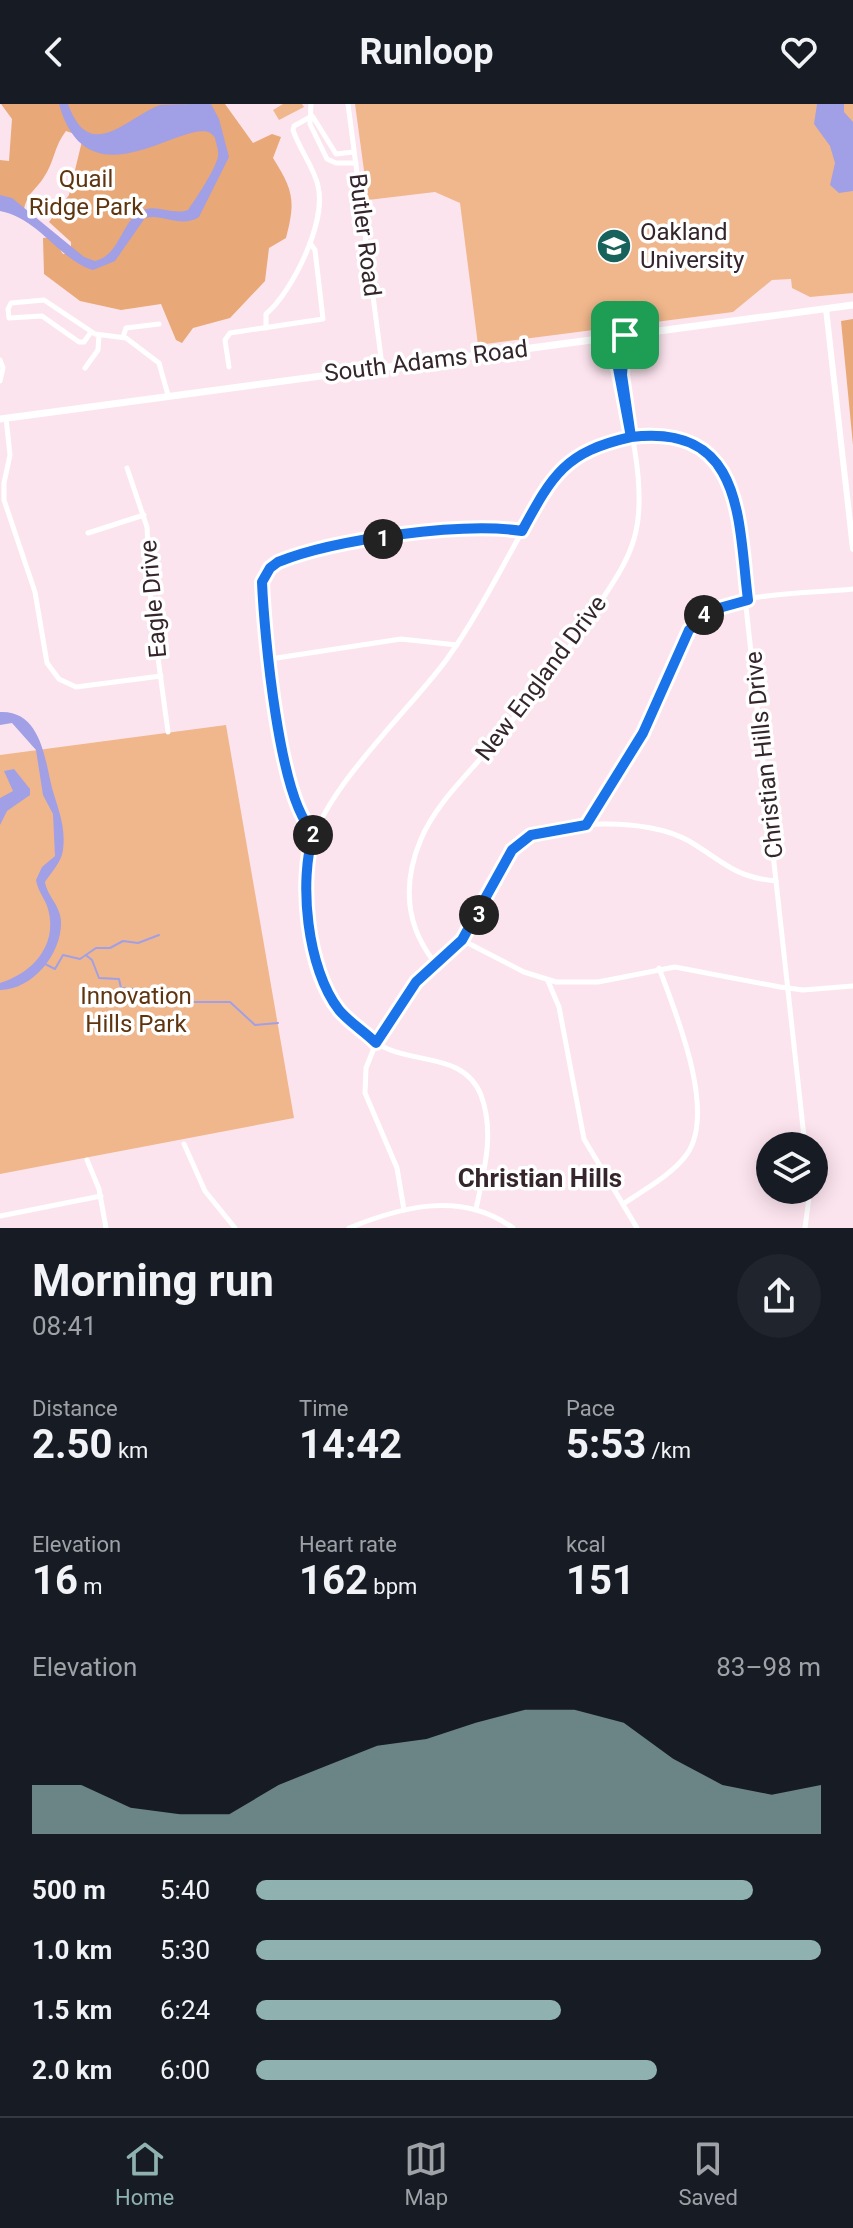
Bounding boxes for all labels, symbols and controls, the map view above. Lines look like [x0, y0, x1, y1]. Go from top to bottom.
icon: back [32, 30, 76, 74]
icon: heart [777, 30, 821, 74]
text: Runloop [360, 31, 493, 73]
park label: Quail Ridge Park [29, 165, 144, 221]
street label: Butler Road [344, 172, 386, 298]
place label: Oakland University [640, 218, 745, 274]
school or university icon: Oakland University [595, 227, 633, 265]
pin [591, 301, 659, 369]
icon: arrive [603, 313, 647, 357]
street label: South Adams Road [323, 335, 529, 387]
pin: 1 [363, 519, 403, 559]
text: 1 [377, 526, 389, 551]
street label: Eagle Drive [134, 539, 172, 659]
street label: New England Drive [470, 590, 612, 766]
pin: 4 [684, 595, 724, 635]
text: 4 [698, 602, 710, 627]
street label: Christian Hills Drive [739, 650, 789, 860]
pin: 2 [293, 815, 333, 855]
text: 2 [307, 822, 319, 847]
pin: 3 [459, 895, 499, 935]
text: 3 [473, 902, 485, 927]
park label: Innovation Hills Park [80, 982, 192, 1038]
map controls [756, 1132, 828, 1204]
button: layers [756, 1132, 828, 1204]
district label: Christian Hills [458, 1163, 622, 1193]
button: share [737, 1254, 821, 1338]
text: Morning run [32, 1255, 274, 1307]
text: 08:41 [32, 1311, 97, 1341]
text: Distance [32, 1396, 118, 1421]
text: Time [299, 1396, 348, 1421]
text: Pace [566, 1396, 615, 1421]
text: 2.50 [32, 1421, 112, 1468]
text: 14:42 [299, 1421, 402, 1468]
text: 5:53 [566, 1421, 646, 1468]
text: km [112, 1438, 148, 1463]
text: /km [646, 1438, 691, 1463]
text: Elevation [32, 1532, 121, 1557]
text: Heart rate [299, 1532, 397, 1557]
text: kcal [566, 1532, 606, 1557]
text: 16 [32, 1557, 78, 1604]
text: 162 [299, 1557, 368, 1604]
text: 151 [566, 1557, 635, 1604]
text: m [78, 1574, 103, 1599]
text: bpm [368, 1574, 417, 1599]
text: Elevation [32, 1652, 137, 1682]
text: 83–98 m [716, 1652, 821, 1682]
text: 500 m [32, 1875, 106, 1905]
text: 5:40 [160, 1875, 210, 1905]
text: 1.0 km [32, 1935, 112, 1965]
text: 5:30 [160, 1935, 210, 1965]
text: 1.5 km [32, 1995, 112, 2025]
text: 6:24 [160, 1995, 210, 2025]
text: 2.0 km [32, 2055, 112, 2085]
text: 6:00 [160, 2055, 210, 2085]
tab: Home [115, 2137, 174, 2210]
tab: Map [404, 2137, 448, 2210]
tab: Saved [678, 2137, 738, 2210]

